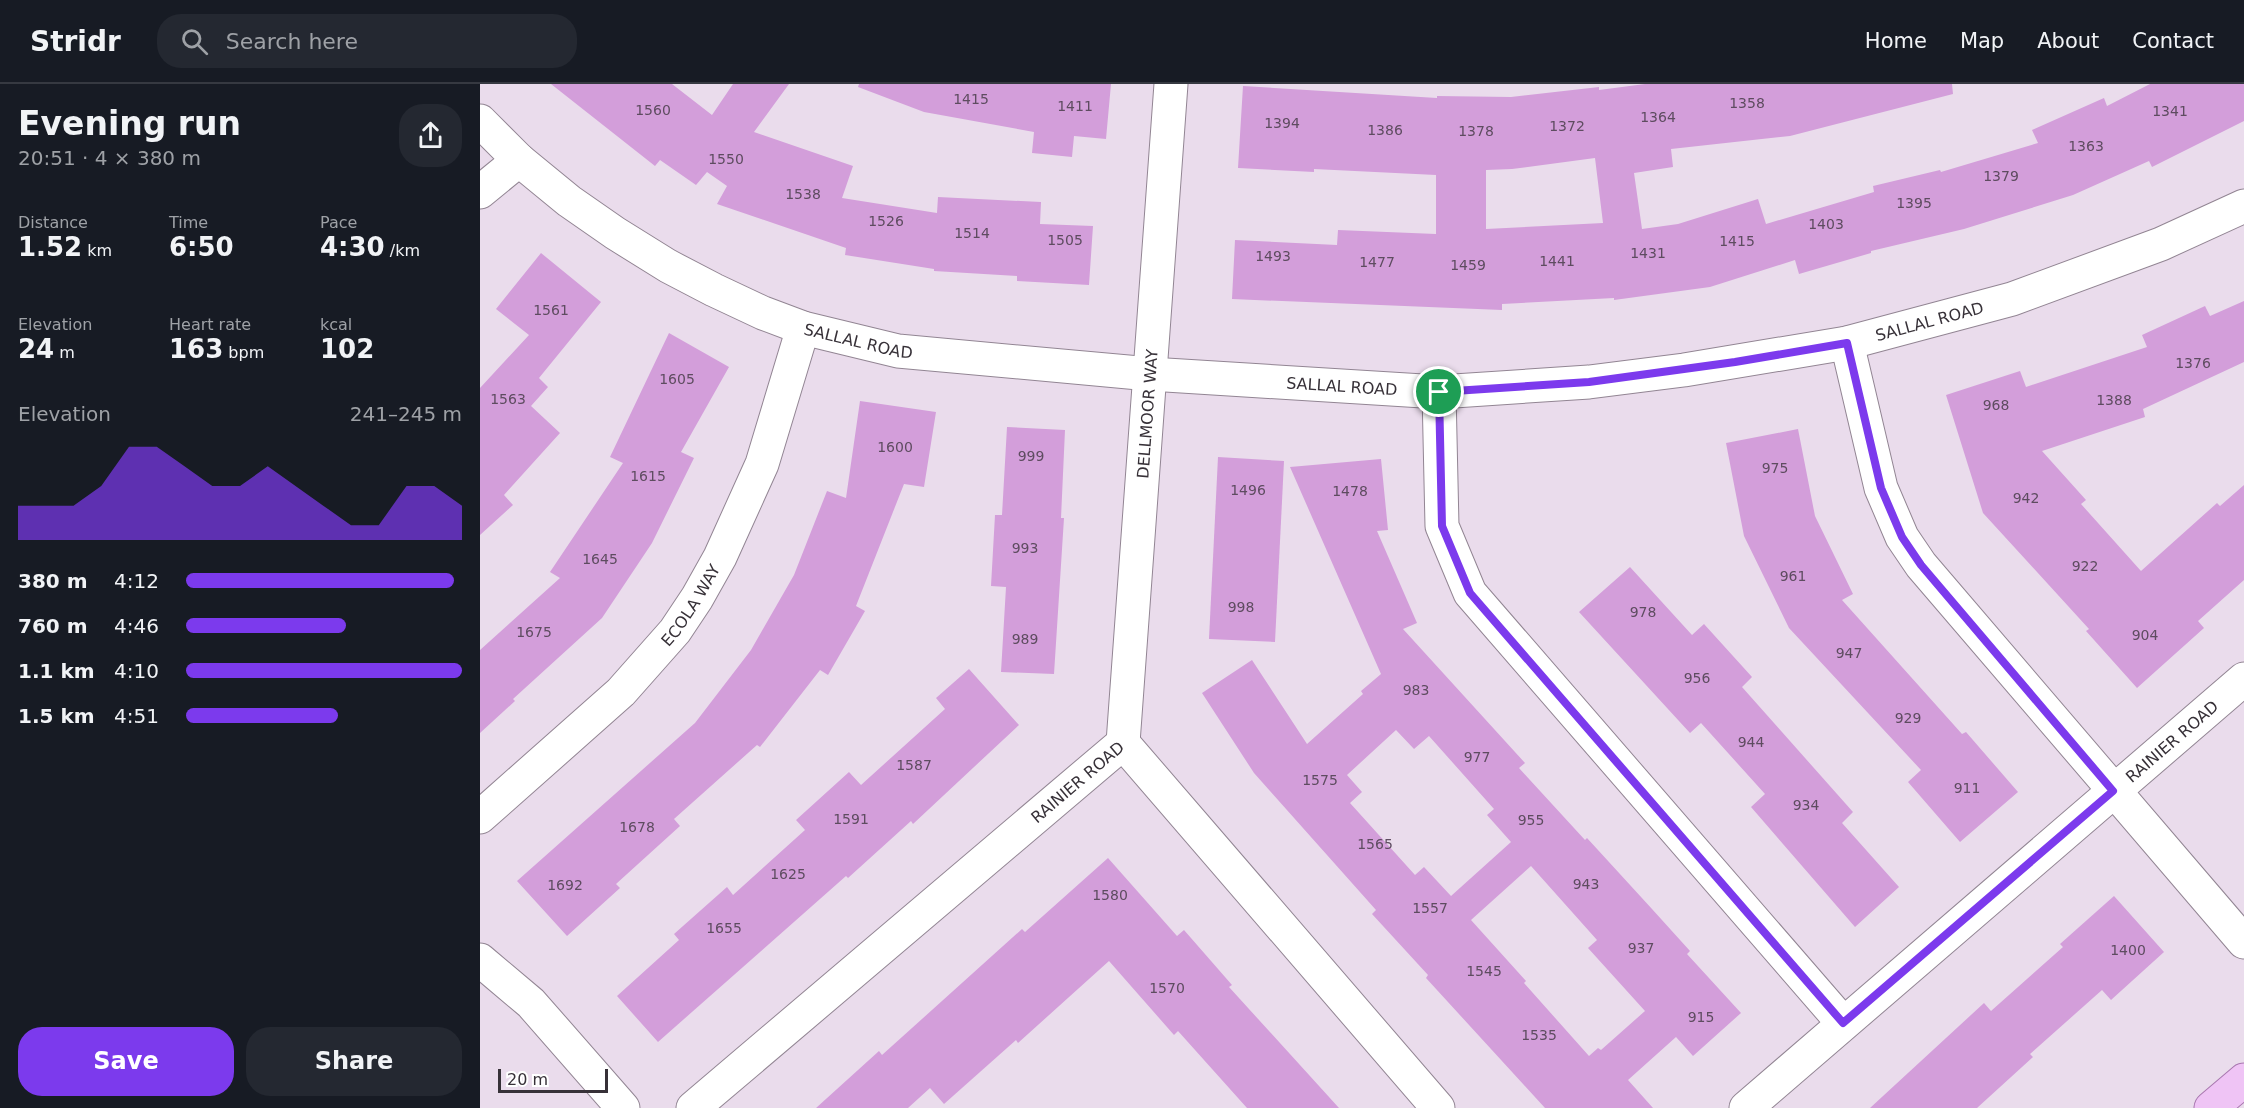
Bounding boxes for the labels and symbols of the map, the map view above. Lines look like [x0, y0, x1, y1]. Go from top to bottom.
house number: 1415 [953, 91, 989, 107]
house number: 1358 [1729, 95, 1765, 111]
house number: 1411 [1057, 98, 1093, 114]
house number: 1560 [635, 102, 671, 118]
house number: 1341 [2152, 103, 2188, 119]
house number: 1364 [1640, 109, 1676, 125]
house number: 1394 [1264, 115, 1300, 131]
house number: 1372 [1549, 118, 1585, 134]
house number: 1386 [1367, 122, 1403, 138]
house number: 1378 [1458, 123, 1494, 139]
house number: 1363 [2068, 138, 2104, 154]
house number: 1550 [708, 151, 744, 167]
house number: 1379 [1983, 168, 2019, 184]
house number: 1538 [785, 186, 821, 202]
house number: 1395 [1896, 195, 1932, 211]
house number: 1526 [868, 213, 904, 229]
house number: 1403 [1808, 216, 1844, 232]
house number: 1514 [954, 225, 990, 241]
house number: 1505 [1047, 232, 1083, 248]
house number: 1415 [1719, 233, 1755, 249]
house number: 1431 [1630, 245, 1666, 261]
house number: 1493 [1255, 248, 1291, 264]
house number: 1441 [1539, 253, 1575, 269]
house number: 1477 [1359, 254, 1395, 270]
house number: 1459 [1450, 257, 1486, 273]
street label: SALLAL ROAD [1873, 298, 1986, 345]
house number: 1561 [533, 302, 569, 318]
street label: SALLAL ROAD [802, 320, 914, 362]
street label: DELLMOOR WAY [1133, 348, 1162, 479]
house number: 1376 [2175, 355, 2211, 371]
pin [1413, 366, 1464, 417]
house number: 1605 [659, 371, 695, 387]
street label: SALLAL ROAD [1286, 374, 1398, 399]
house number: 1563 [490, 391, 526, 407]
house number: 1388 [2096, 392, 2132, 408]
house number: 968 [1983, 397, 2009, 413]
house number: 1600 [877, 439, 913, 455]
house number: 999 [1018, 448, 1044, 464]
house number: 975 [1762, 460, 1788, 476]
house number: 1615 [630, 468, 666, 484]
house number: 1496 [1230, 482, 1266, 498]
house number: 1478 [1332, 483, 1368, 499]
house number: 942 [2013, 490, 2039, 506]
house number: 993 [1012, 540, 1038, 556]
house number: 1645 [582, 551, 618, 567]
house number: 922 [2072, 558, 2098, 574]
street label: ECOLA WAY [657, 561, 724, 650]
house number: 961 [1780, 568, 1806, 584]
house number: 998 [1228, 599, 1254, 615]
house number: 978 [1630, 604, 1656, 620]
house number: 1675 [516, 624, 552, 640]
house number: 904 [2132, 627, 2158, 643]
house number: 989 [1012, 631, 1038, 647]
house number: 947 [1836, 645, 1862, 661]
house number: 956 [1684, 670, 1710, 686]
house number: 983 [1403, 682, 1429, 698]
street label: RAINIER ROAD [2122, 697, 2222, 787]
house number: 929 [1895, 710, 1921, 726]
house number: 944 [1738, 734, 1764, 750]
street label: RAINIER ROAD [1027, 737, 1128, 827]
house number: 977 [1464, 749, 1490, 765]
house number: 1587 [896, 757, 932, 773]
house number: 1575 [1302, 772, 1338, 788]
house number: 911 [1954, 780, 1980, 796]
house number: 934 [1793, 797, 1819, 813]
house number: 1591 [833, 811, 869, 827]
house number: 955 [1518, 812, 1544, 828]
house number: 1678 [619, 819, 655, 835]
house number: 1565 [1357, 836, 1393, 852]
house number: 1625 [770, 866, 806, 882]
house number: 943 [1573, 876, 1599, 892]
house number: 1692 [547, 877, 583, 893]
house number: 1580 [1092, 887, 1128, 903]
house number: 1557 [1412, 900, 1448, 916]
house number: 1655 [706, 920, 742, 936]
house number: 937 [1628, 940, 1654, 956]
house number: 1400 [2110, 942, 2146, 958]
house number: 1545 [1466, 963, 1502, 979]
house number: 1570 [1149, 980, 1185, 996]
house number: 915 [1688, 1009, 1714, 1025]
house number: 1535 [1521, 1027, 1557, 1043]
scale bar [498, 1066, 608, 1094]

